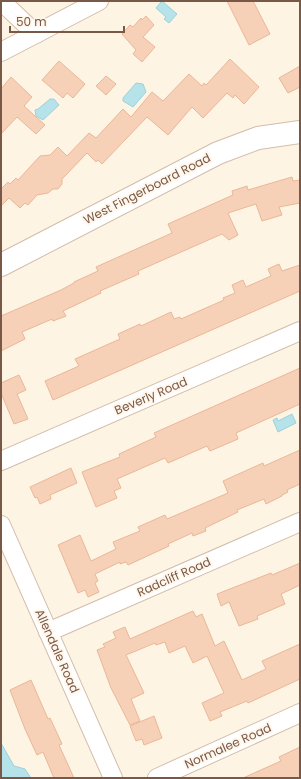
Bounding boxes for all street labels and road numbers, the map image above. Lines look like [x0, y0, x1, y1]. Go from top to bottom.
street label: West Fingerboard Road [80, 149, 213, 228]
street label: Beverly Road [112, 373, 190, 419]
street label: Radcliff Road [134, 553, 213, 600]
street label: Allendale Road [31, 606, 84, 695]
street label: Normalee Road [182, 719, 274, 772]

